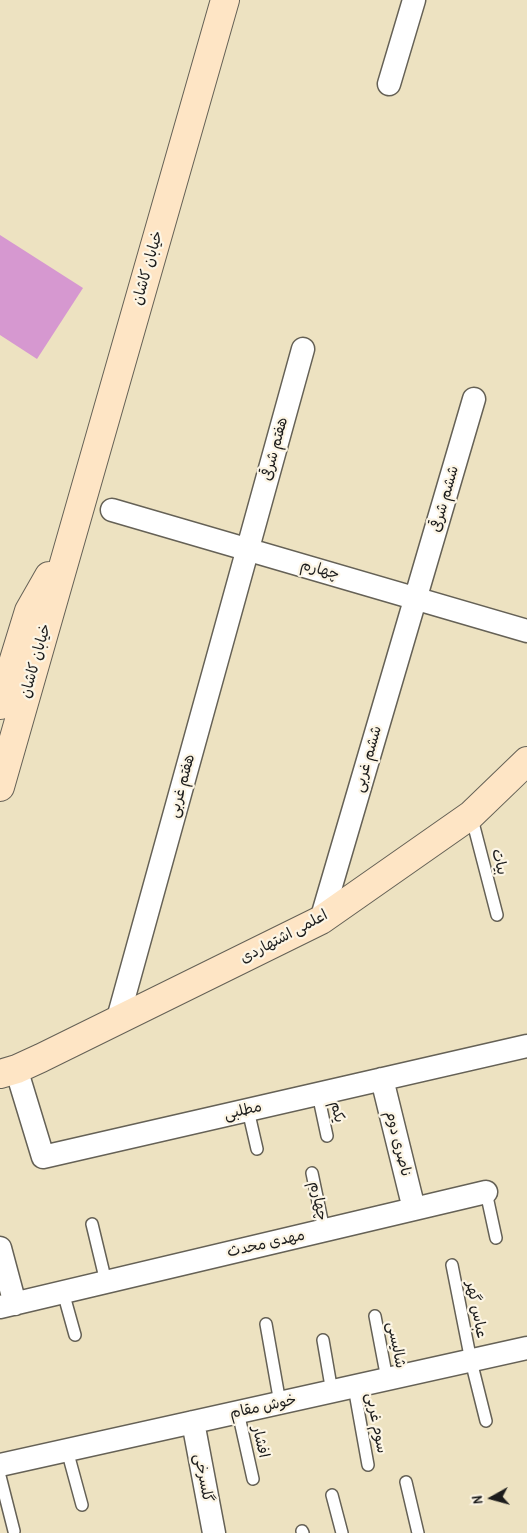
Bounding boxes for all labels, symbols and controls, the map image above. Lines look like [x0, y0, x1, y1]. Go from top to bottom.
street label: خیابان کاشان [129, 229, 167, 307]
street label: هفتم شرقی [258, 415, 292, 483]
street label: ششم شرقی [427, 464, 463, 534]
street label: چهارم [298, 556, 342, 584]
street label: خیابان کاشان [17, 622, 55, 700]
street label: ششم غربی [350, 724, 386, 794]
street label: هفتم غربی [165, 752, 199, 820]
street label: بیات [487, 847, 511, 877]
street label: اعلمی اشتهاردی [237, 906, 331, 968]
street label: مطلبی [222, 1098, 264, 1124]
street label: یکم [326, 1100, 348, 1124]
street label: ناصری دوم [381, 1109, 415, 1179]
street label: چهارم [305, 1180, 331, 1222]
street label: مهدی محدث [225, 1226, 307, 1262]
street label: عباس گهر [462, 1280, 490, 1340]
street label: شالیسی [383, 1320, 409, 1370]
street label: خوش مقام [228, 1391, 298, 1423]
street label: سوم غربی [361, 1391, 391, 1455]
street label: افشار [248, 1424, 272, 1460]
street label: گلسرخی [190, 1452, 216, 1504]
north arrow [467, 1473, 517, 1523]
text: N [467, 1495, 486, 1505]

